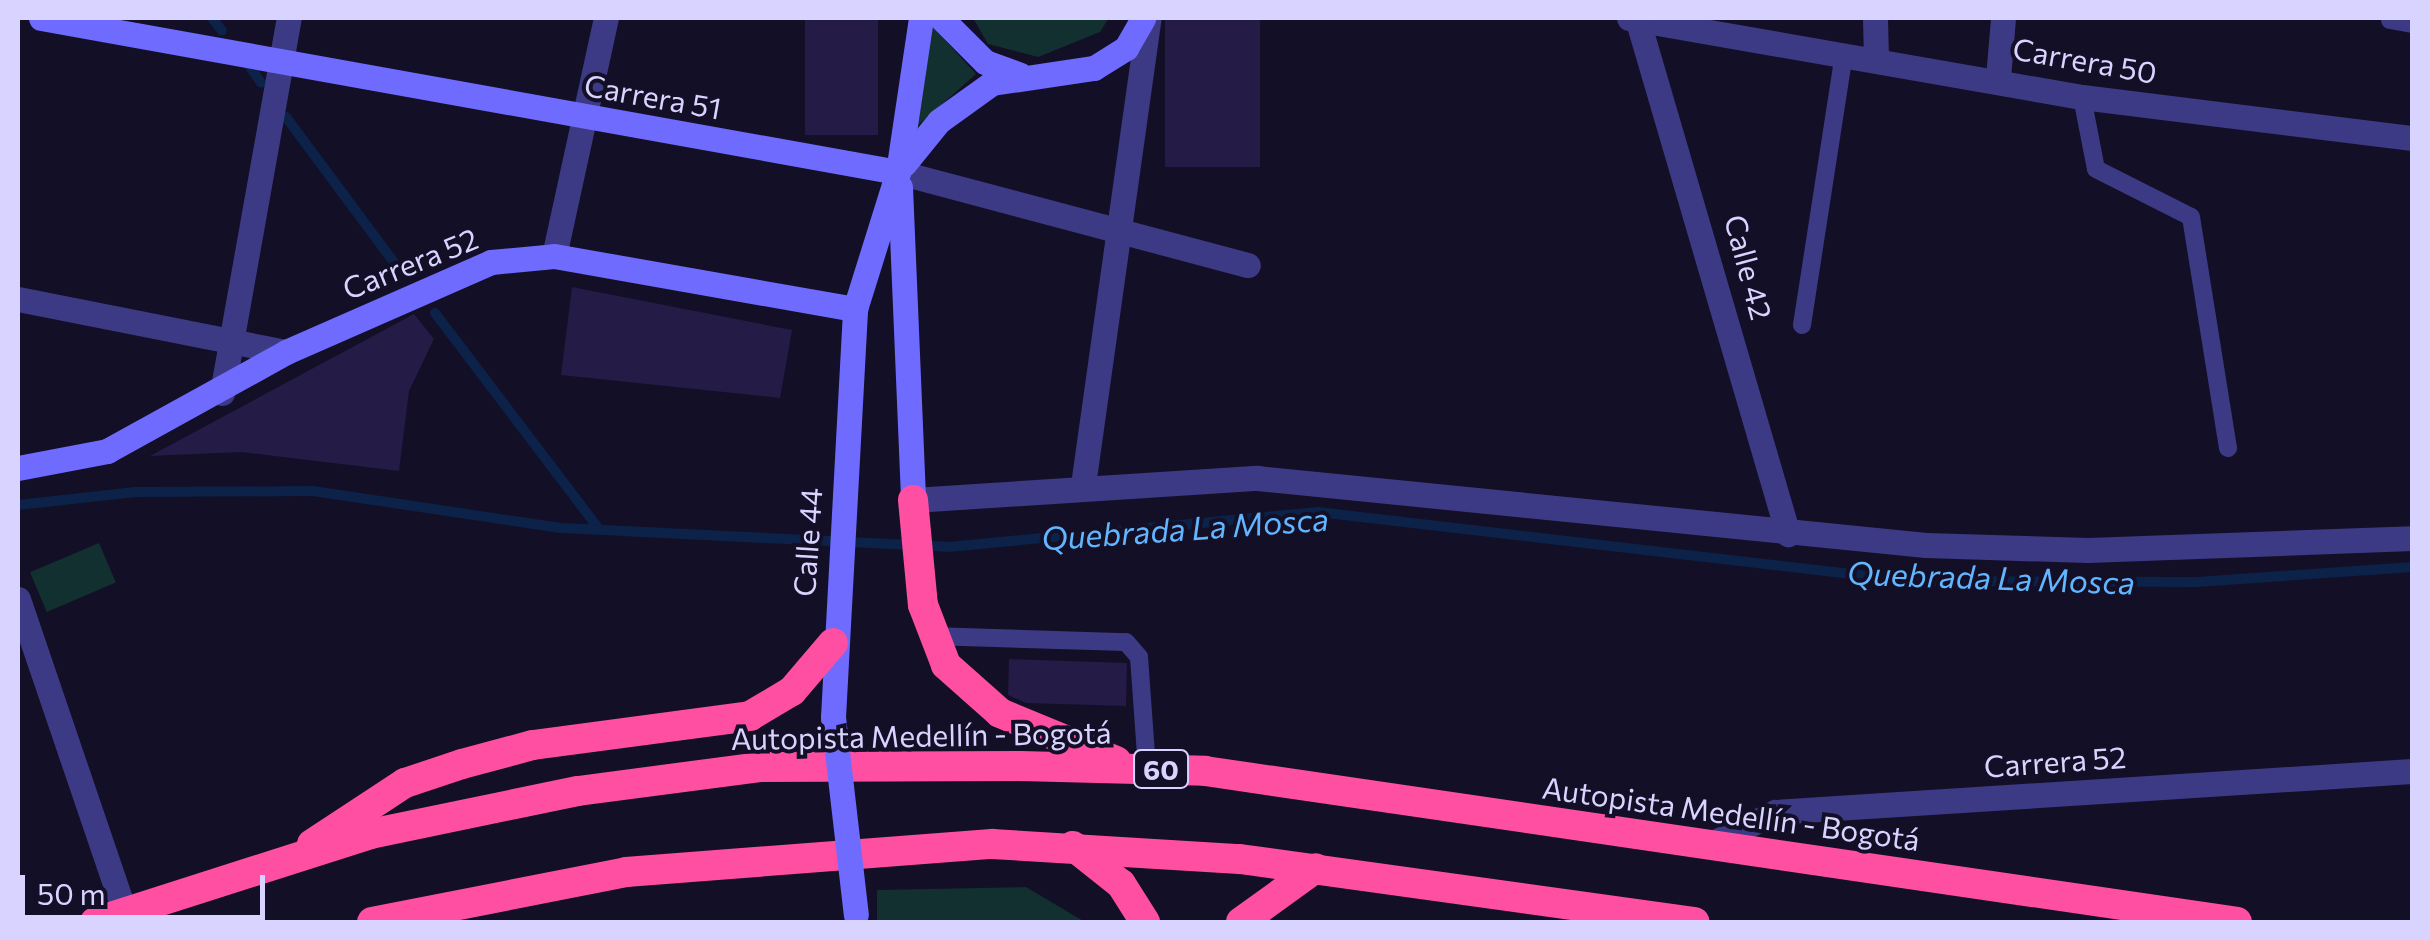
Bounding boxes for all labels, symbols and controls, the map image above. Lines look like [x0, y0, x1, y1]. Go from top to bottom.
street label: Carrera 50 [2010, 30, 2160, 90]
street label: Carrera 51 [582, 66, 724, 126]
street label: Calle 42 [1718, 211, 1780, 323]
street label: Carrera 52 [337, 220, 483, 306]
street label: Calle 44 [785, 486, 829, 598]
water label: Quebrada La Mosca [1040, 499, 1330, 557]
water label: Quebrada La Mosca [1846, 553, 2136, 601]
street label: Autopista Medellín - Bogotá [730, 714, 1112, 756]
street label: Carrera 52 [1983, 738, 2127, 784]
road number: 60 [1131, 746, 1191, 792]
street label: Autopista Medellín - Bogotá [1540, 769, 1922, 857]
scale bar [25, 855, 270, 917]
text: 50 m [37, 874, 106, 911]

